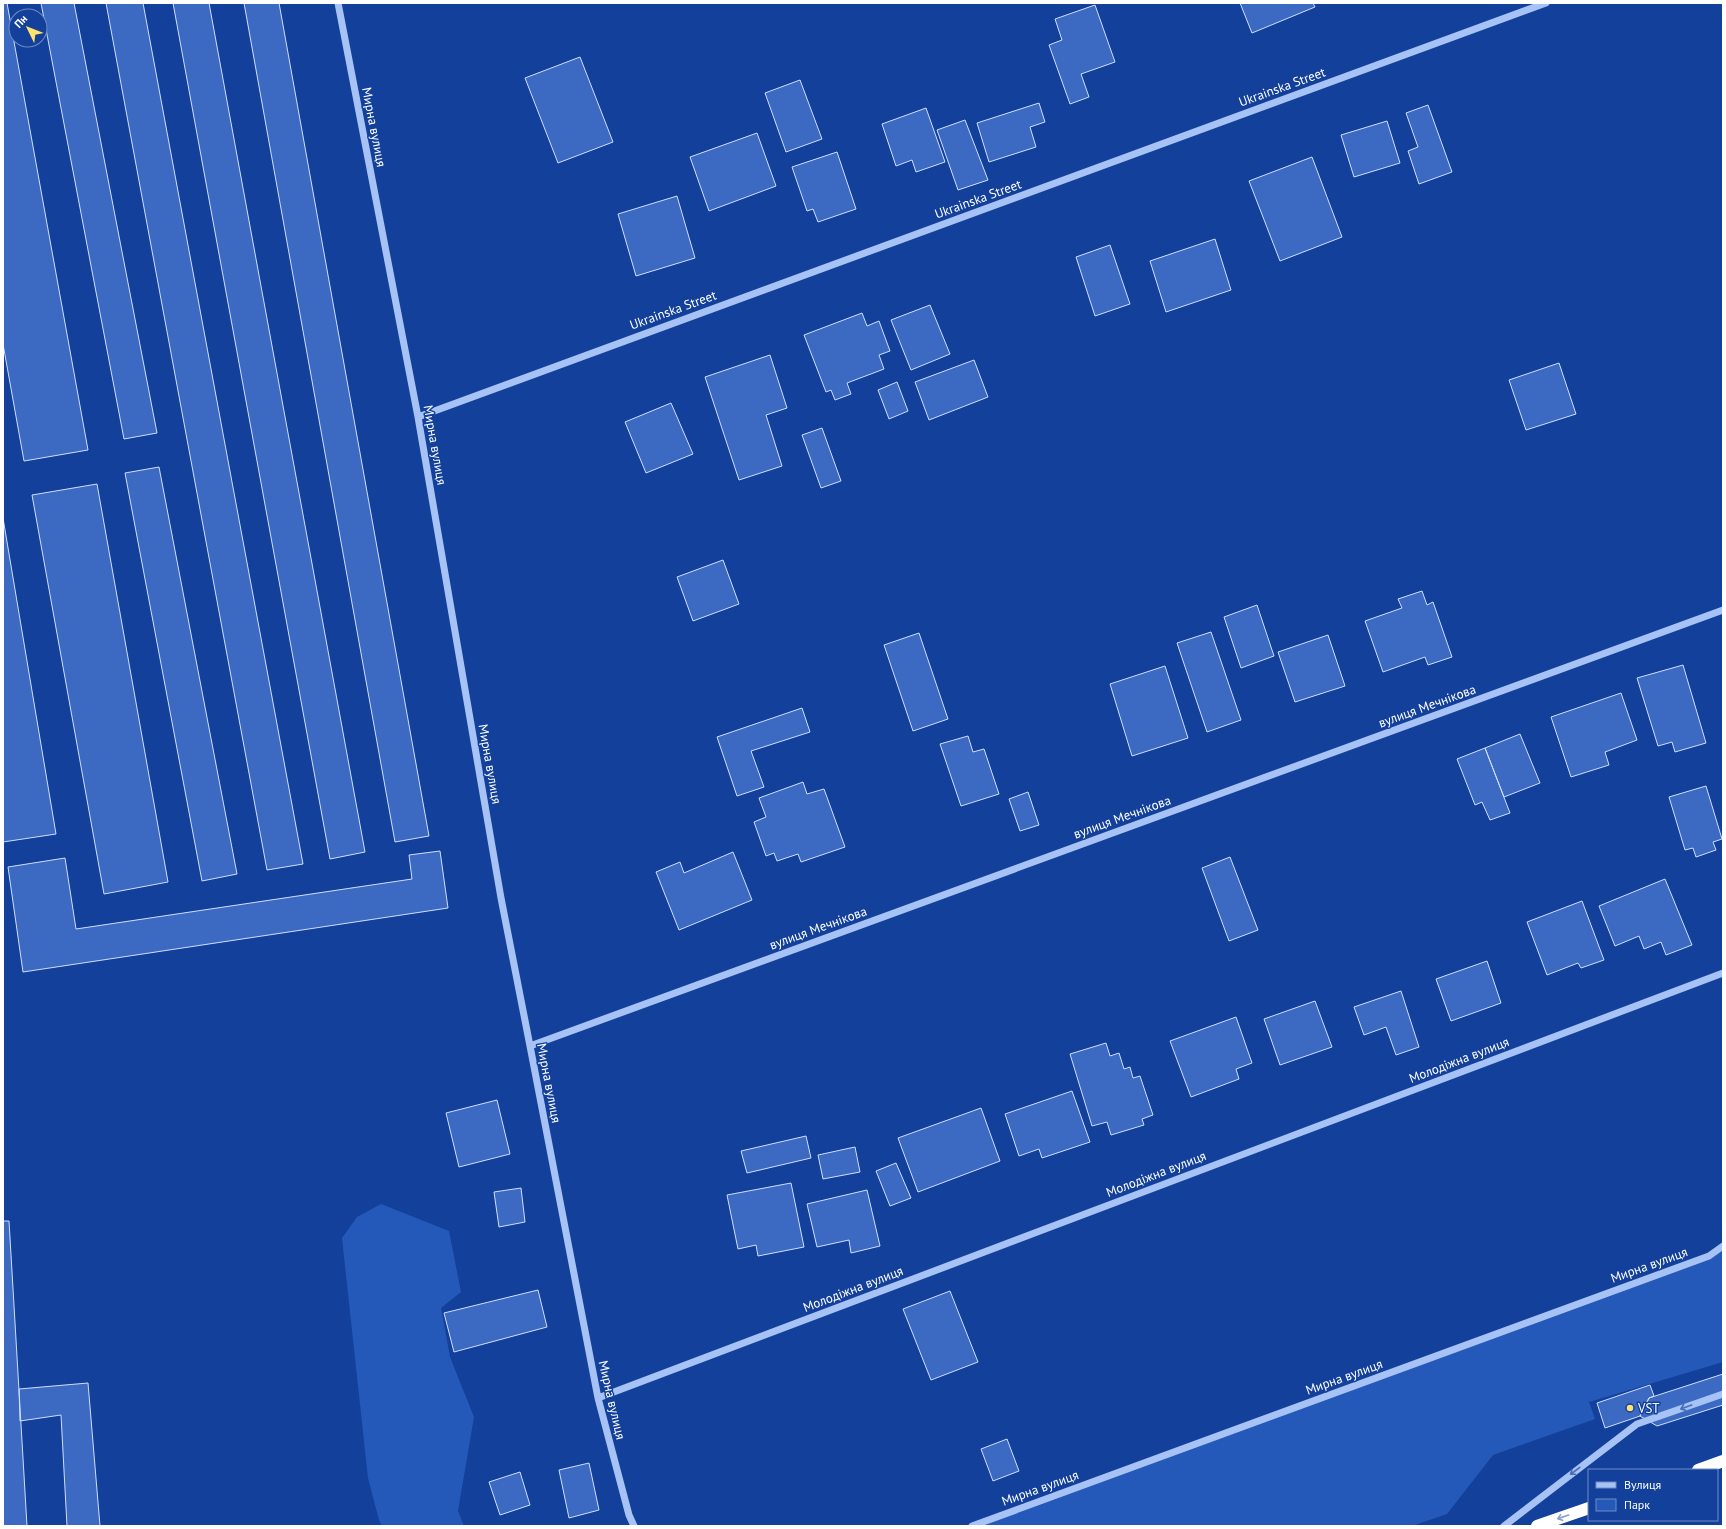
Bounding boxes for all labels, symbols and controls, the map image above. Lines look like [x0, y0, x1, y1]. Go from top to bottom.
north arrow [8, 8, 48, 48]
text: Пн [11, 12, 30, 31]
street label: Ukrainska Street [1236, 63, 1328, 111]
street label: Мирна вулиця [358, 86, 390, 168]
street label: Ukrainska Street [932, 175, 1024, 223]
street label: Ukrainska Street [627, 286, 719, 334]
street label: Мирна вулиця [420, 404, 450, 486]
street label: вулиця Мечнікова [1376, 680, 1478, 732]
street label: Мирна вулиця [475, 723, 505, 805]
street label: вулиця Мечнікова [1071, 791, 1173, 843]
street label: вулиця Мечнікова [767, 902, 869, 954]
street label: Молодіжна вулиця [1407, 1033, 1511, 1087]
street label: Мирна вулиця [533, 1042, 565, 1124]
street label: Молодіжна вулиця [1104, 1147, 1208, 1201]
street label: Мирна вулиця [1608, 1243, 1690, 1287]
street label: Молодіжна вулиця [801, 1262, 905, 1316]
street label: Мирна вулиця [1303, 1355, 1385, 1399]
street label: Мирна вулиця [595, 1359, 629, 1441]
place label: VST [1637, 1400, 1660, 1417]
marker: VST [1625, 1403, 1635, 1413]
one-way arrow [1681, 1403, 1693, 1411]
street label: Мирна вулиця [999, 1466, 1081, 1510]
one-way arrow [1570, 1467, 1581, 1476]
legend [1588, 1469, 1718, 1521]
text: Вулиця [1624, 1477, 1661, 1492]
text: Парк [1624, 1497, 1650, 1512]
one-way arrow [1556, 1514, 1569, 1521]

